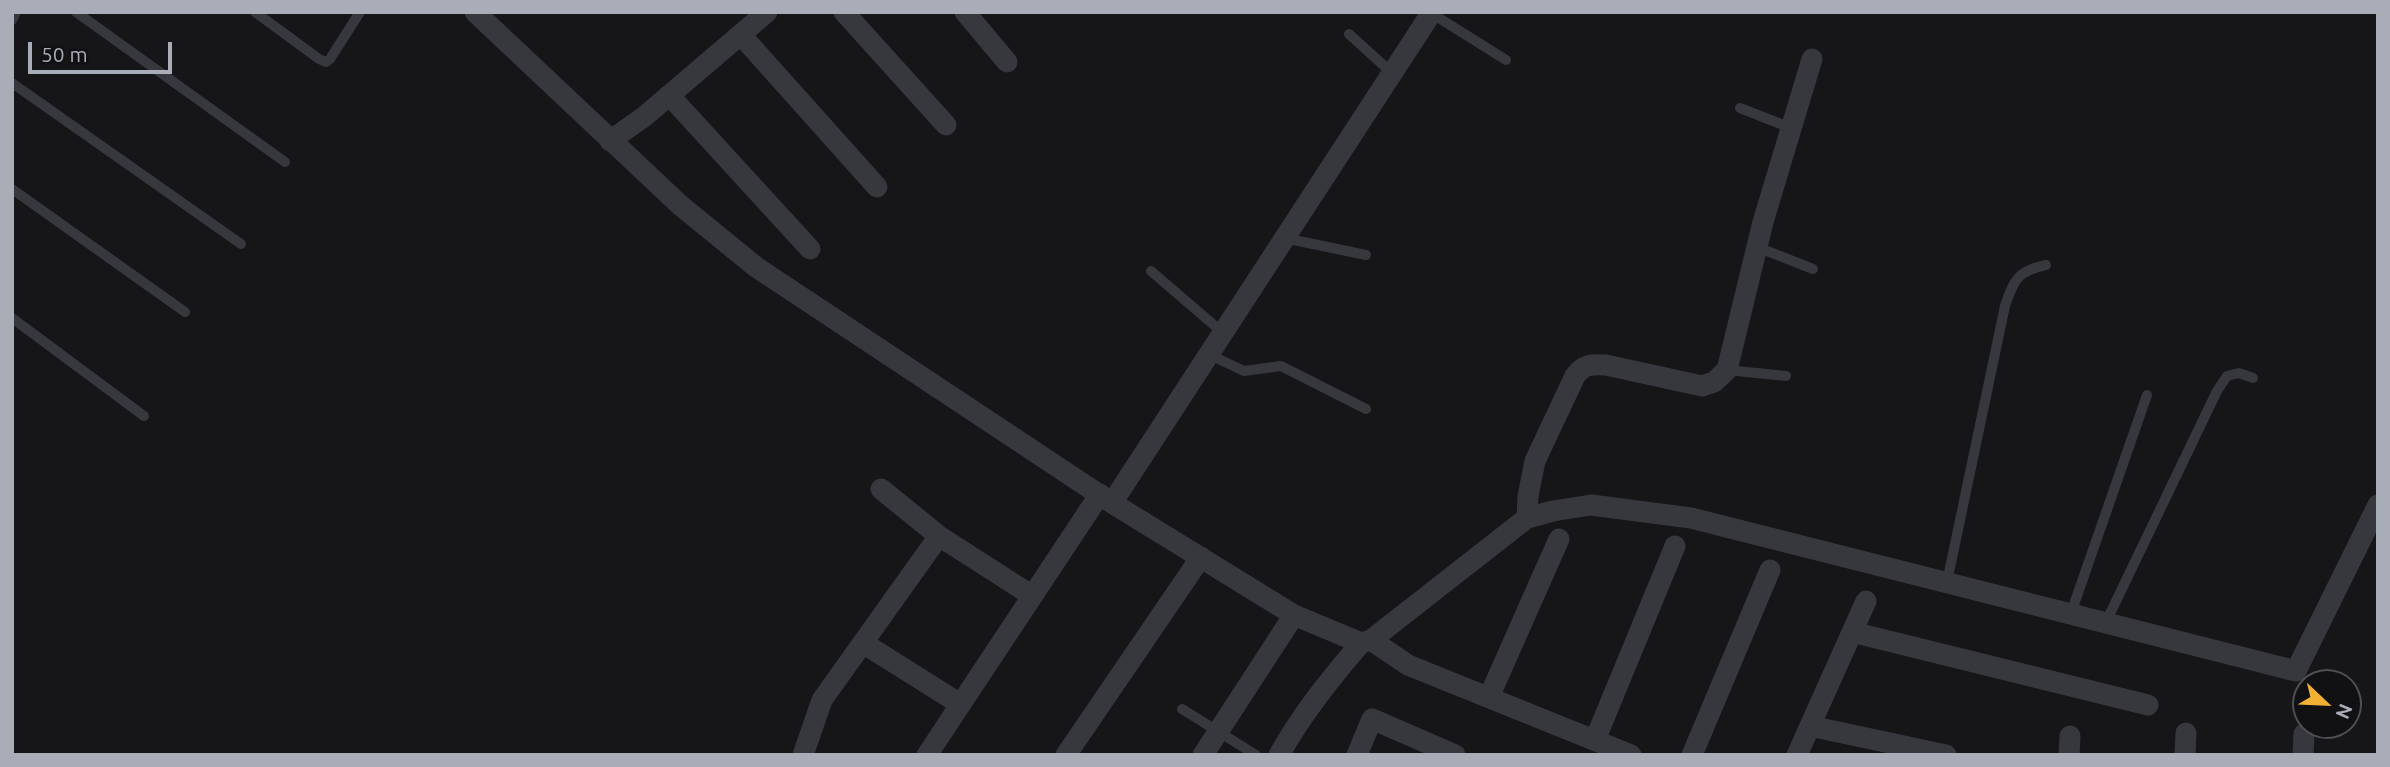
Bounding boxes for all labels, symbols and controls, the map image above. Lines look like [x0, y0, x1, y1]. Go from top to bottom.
scale bar [32, 28, 175, 72]
text: 50 m [41, 42, 88, 66]
north arrow [2292, 669, 2362, 739]
text: N [2332, 701, 2357, 722]

